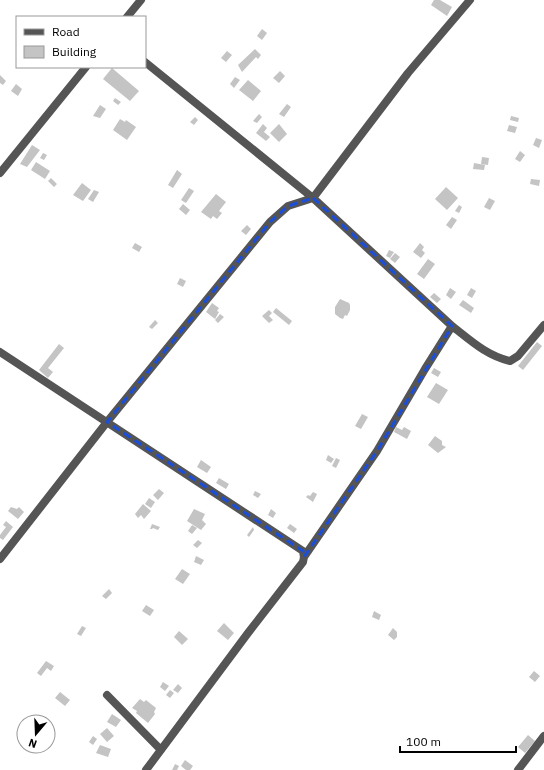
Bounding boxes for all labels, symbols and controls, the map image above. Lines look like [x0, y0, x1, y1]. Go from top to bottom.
legend [16, 16, 146, 68]
text: Road [52, 24, 80, 39]
text: Building [52, 44, 97, 59]
north arrow [16, 714, 56, 754]
scale bar [400, 728, 516, 754]
text: 100 m [406, 734, 441, 749]
text: N [27, 736, 39, 751]

